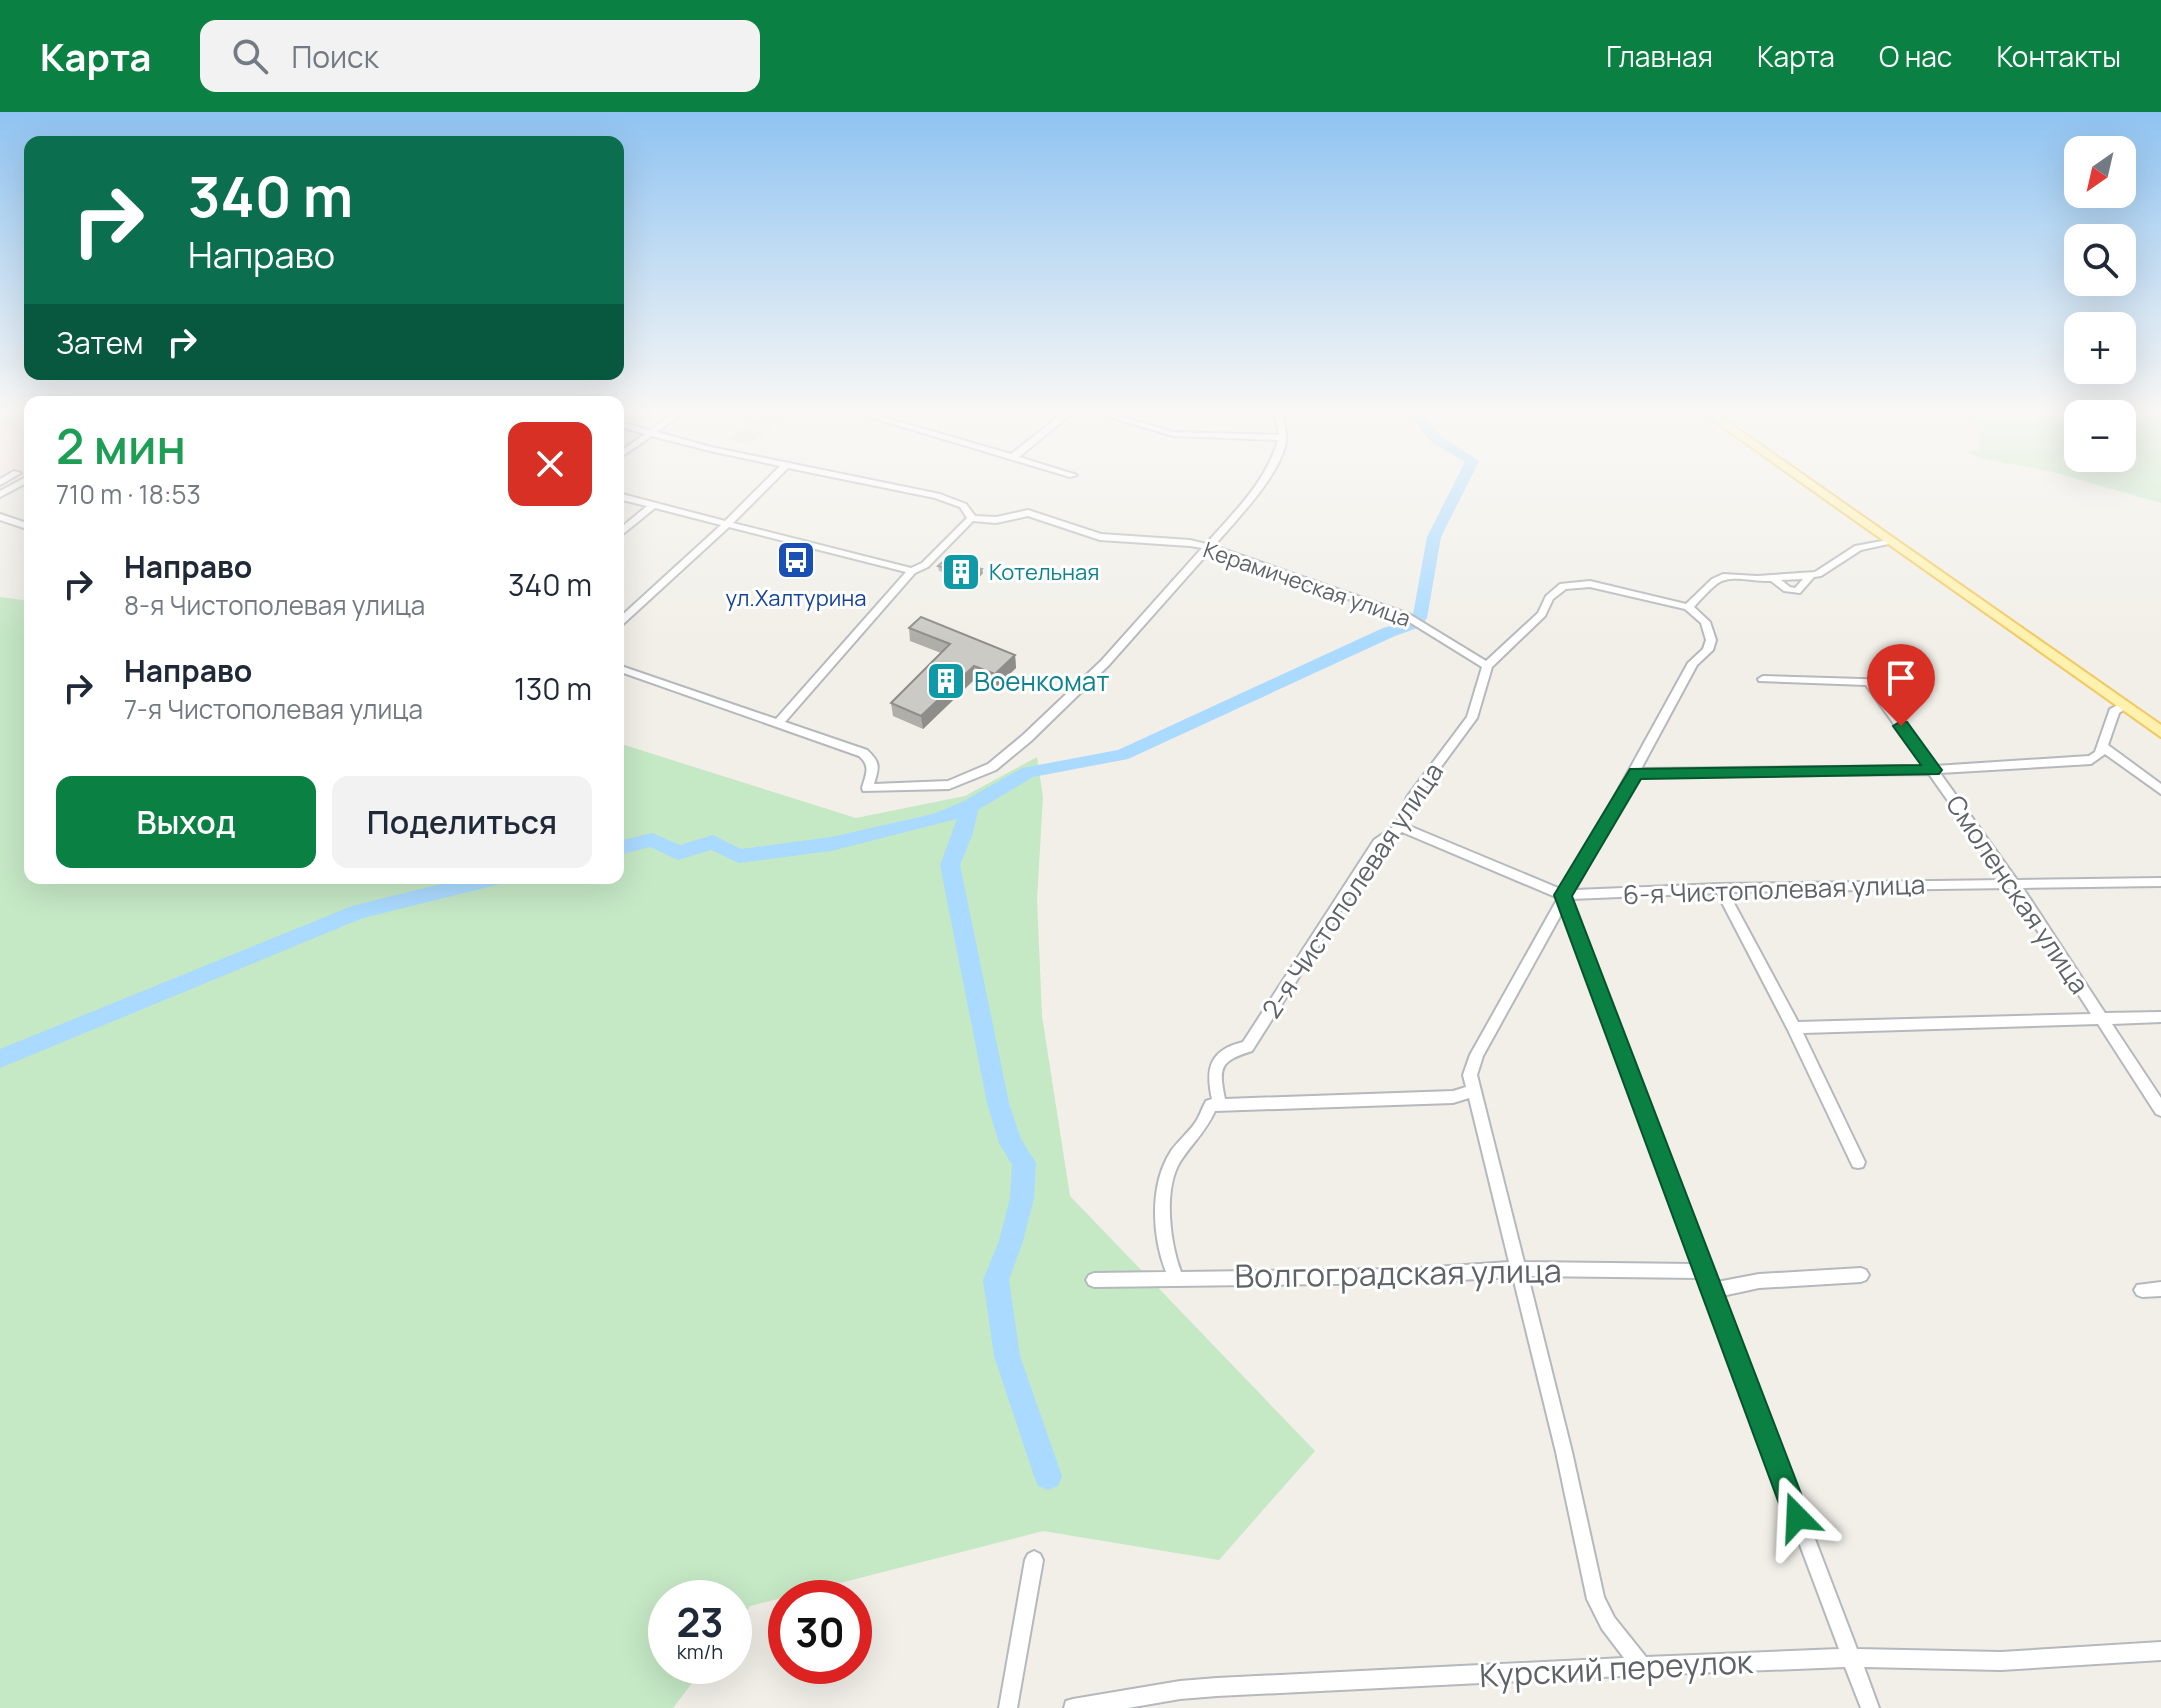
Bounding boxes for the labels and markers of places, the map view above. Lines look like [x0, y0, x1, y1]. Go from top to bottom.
bus stop icon: ул.Халтурина [775, 539, 817, 581]
building icon: Котельная [940, 551, 982, 593]
place label: Котельная [989, 557, 1099, 587]
place label: ул.Халтурина [726, 583, 866, 613]
pin [1867, 644, 1935, 726]
building icon: Военкомат [925, 660, 967, 702]
place label: Военкомат [974, 663, 1110, 699]

